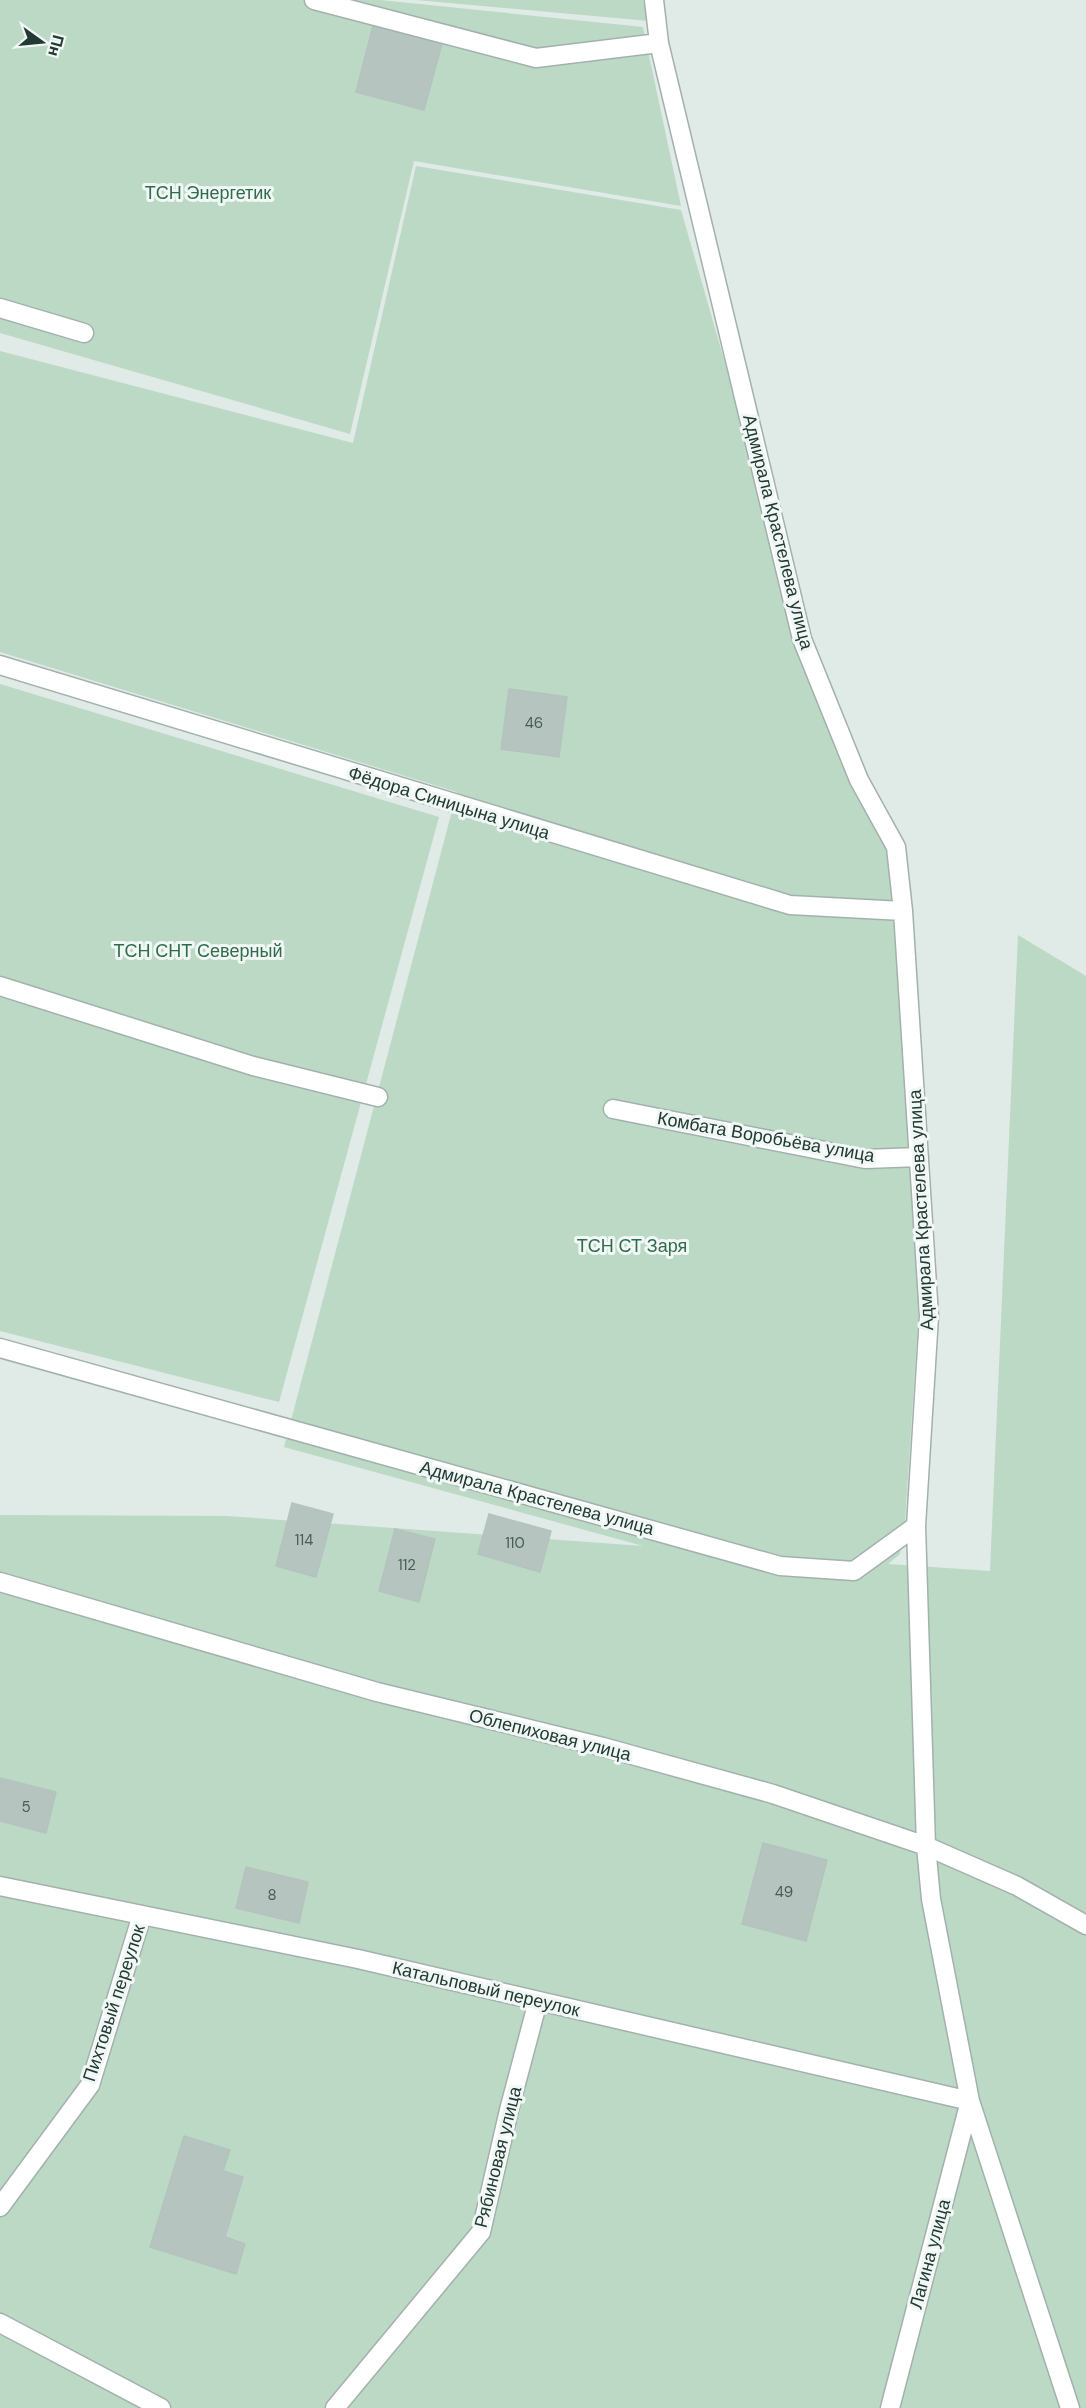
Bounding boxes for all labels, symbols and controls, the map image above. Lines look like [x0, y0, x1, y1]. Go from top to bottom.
north arrow [12, 12, 72, 72]
text: Пн [43, 33, 69, 59]
park label: ТСН Энергетик [145, 181, 271, 205]
street label: Адмирала Крастелева улица [737, 412, 819, 653]
house number: 46 [525, 713, 543, 733]
street label: Фёдора Синицына улица [345, 761, 554, 845]
park label: ТСН СНТ Северный [114, 939, 282, 963]
street label: Адмирала Крастелева улица [903, 1088, 939, 1331]
street label: Комбата Воробьёва улица [655, 1106, 878, 1168]
park label: ТСН СТ Заря [577, 1234, 687, 1258]
street label: Адмирала Крастелева улица [417, 1455, 658, 1541]
house number: 114 [295, 1530, 313, 1550]
house number: 110 [505, 1533, 525, 1553]
house number: 112 [398, 1555, 416, 1575]
street label: Облепиховая улица [467, 1703, 634, 1767]
house number: 5 [21, 1797, 31, 1817]
house number: 49 [775, 1882, 793, 1902]
house number: 8 [267, 1885, 277, 1905]
street label: Пихтовый переулок [77, 1921, 151, 2085]
street label: Катальповый переулок [390, 1956, 582, 2022]
street label: Рябиновая улица [469, 2083, 527, 2230]
street label: Лагина улица [904, 2196, 956, 2312]

